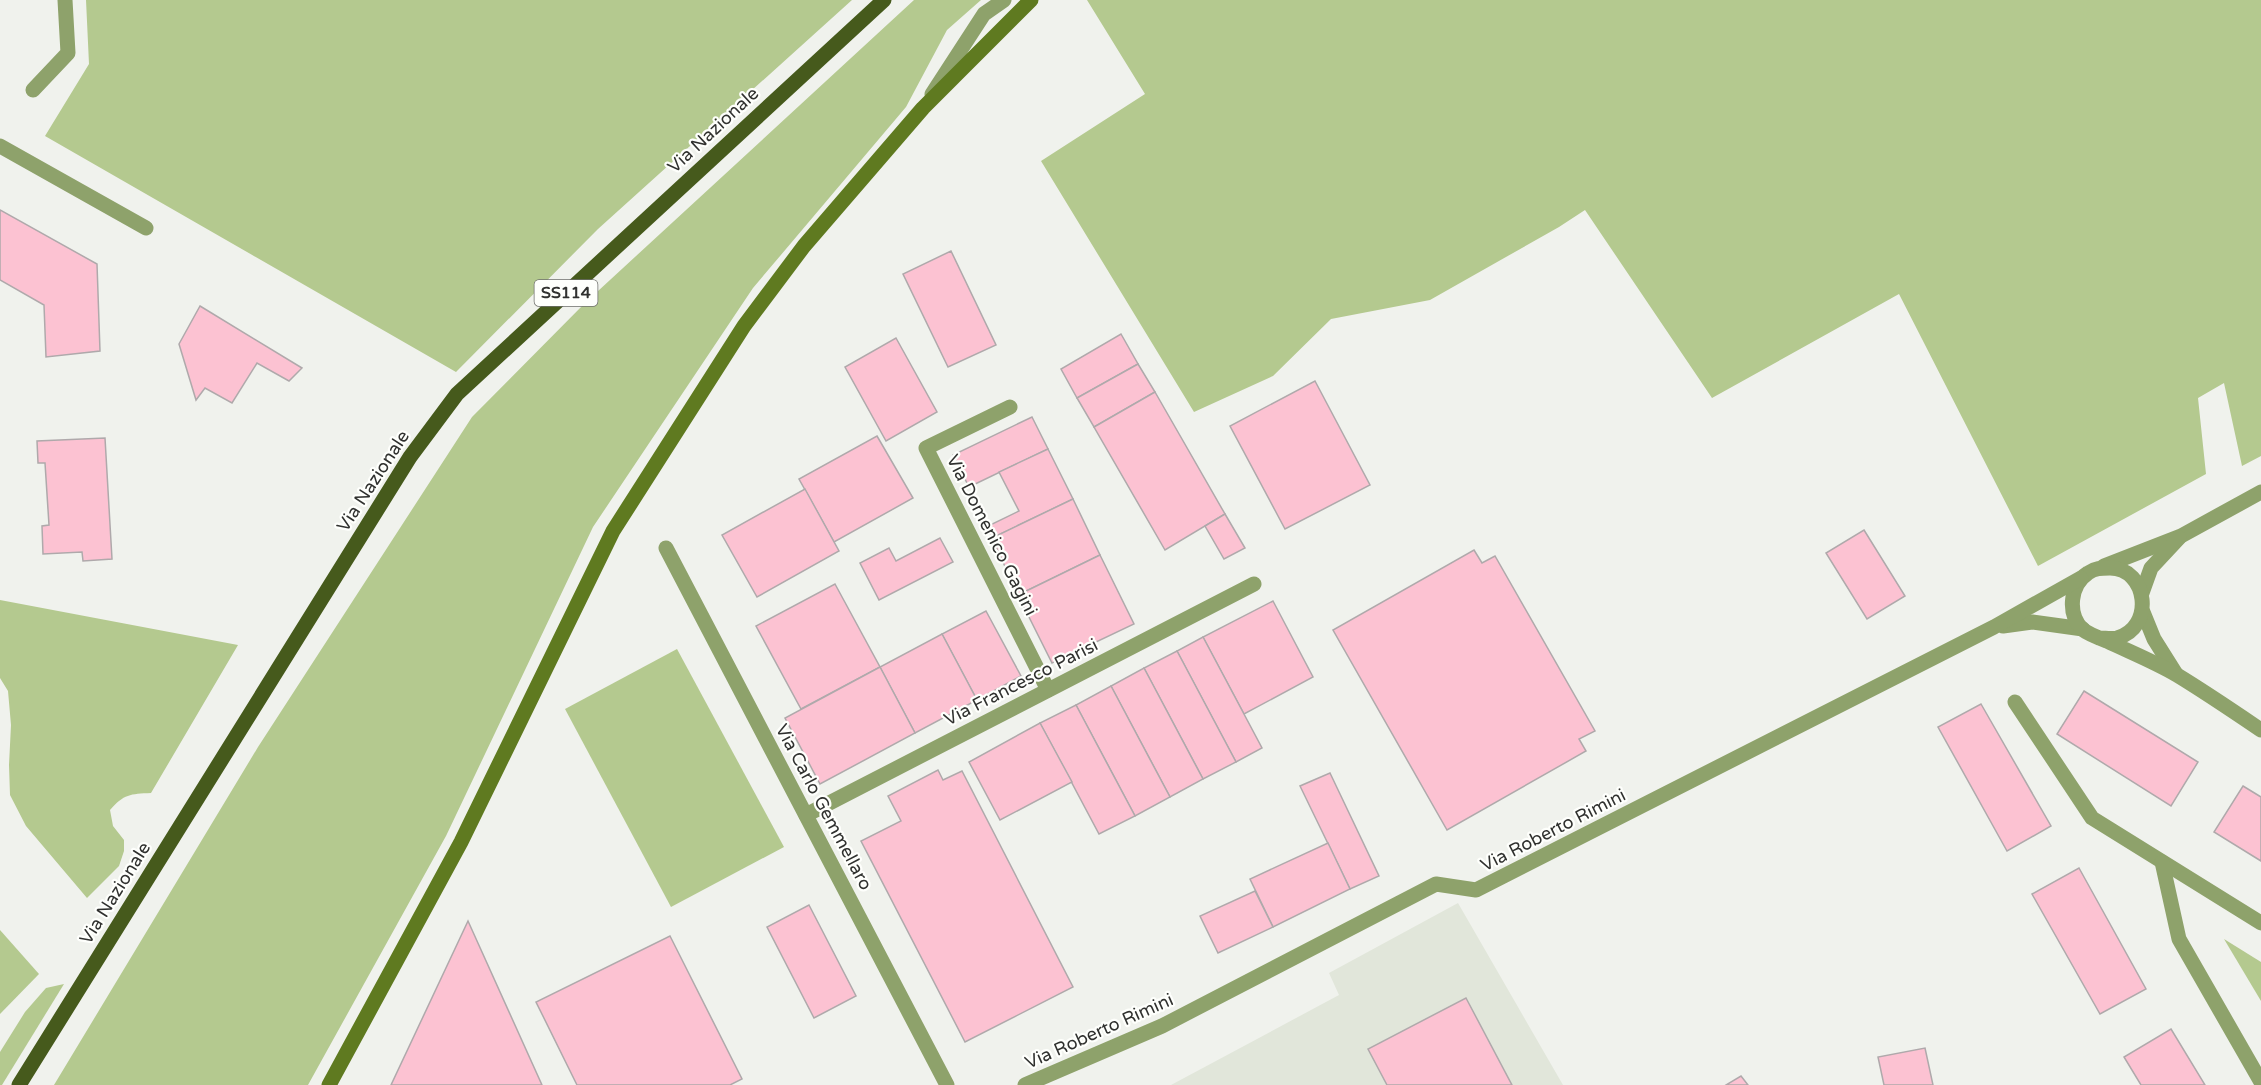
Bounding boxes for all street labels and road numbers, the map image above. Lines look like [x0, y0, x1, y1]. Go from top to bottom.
street label: Via Nazionale [663, 82, 763, 178]
road number: SS114 [534, 280, 598, 306]
street label: Via Nazionale [332, 426, 414, 536]
street label: Via Domenico Gagini [942, 451, 1042, 619]
street label: Via Francesco Parisi [940, 634, 1102, 730]
street label: Via Carlo Gemmellaro [771, 720, 877, 894]
street label: Via Roberto Rimini [1477, 784, 1629, 876]
street label: Via Nazionale [75, 838, 155, 948]
street label: Via Roberto Rimini [1021, 988, 1177, 1074]

